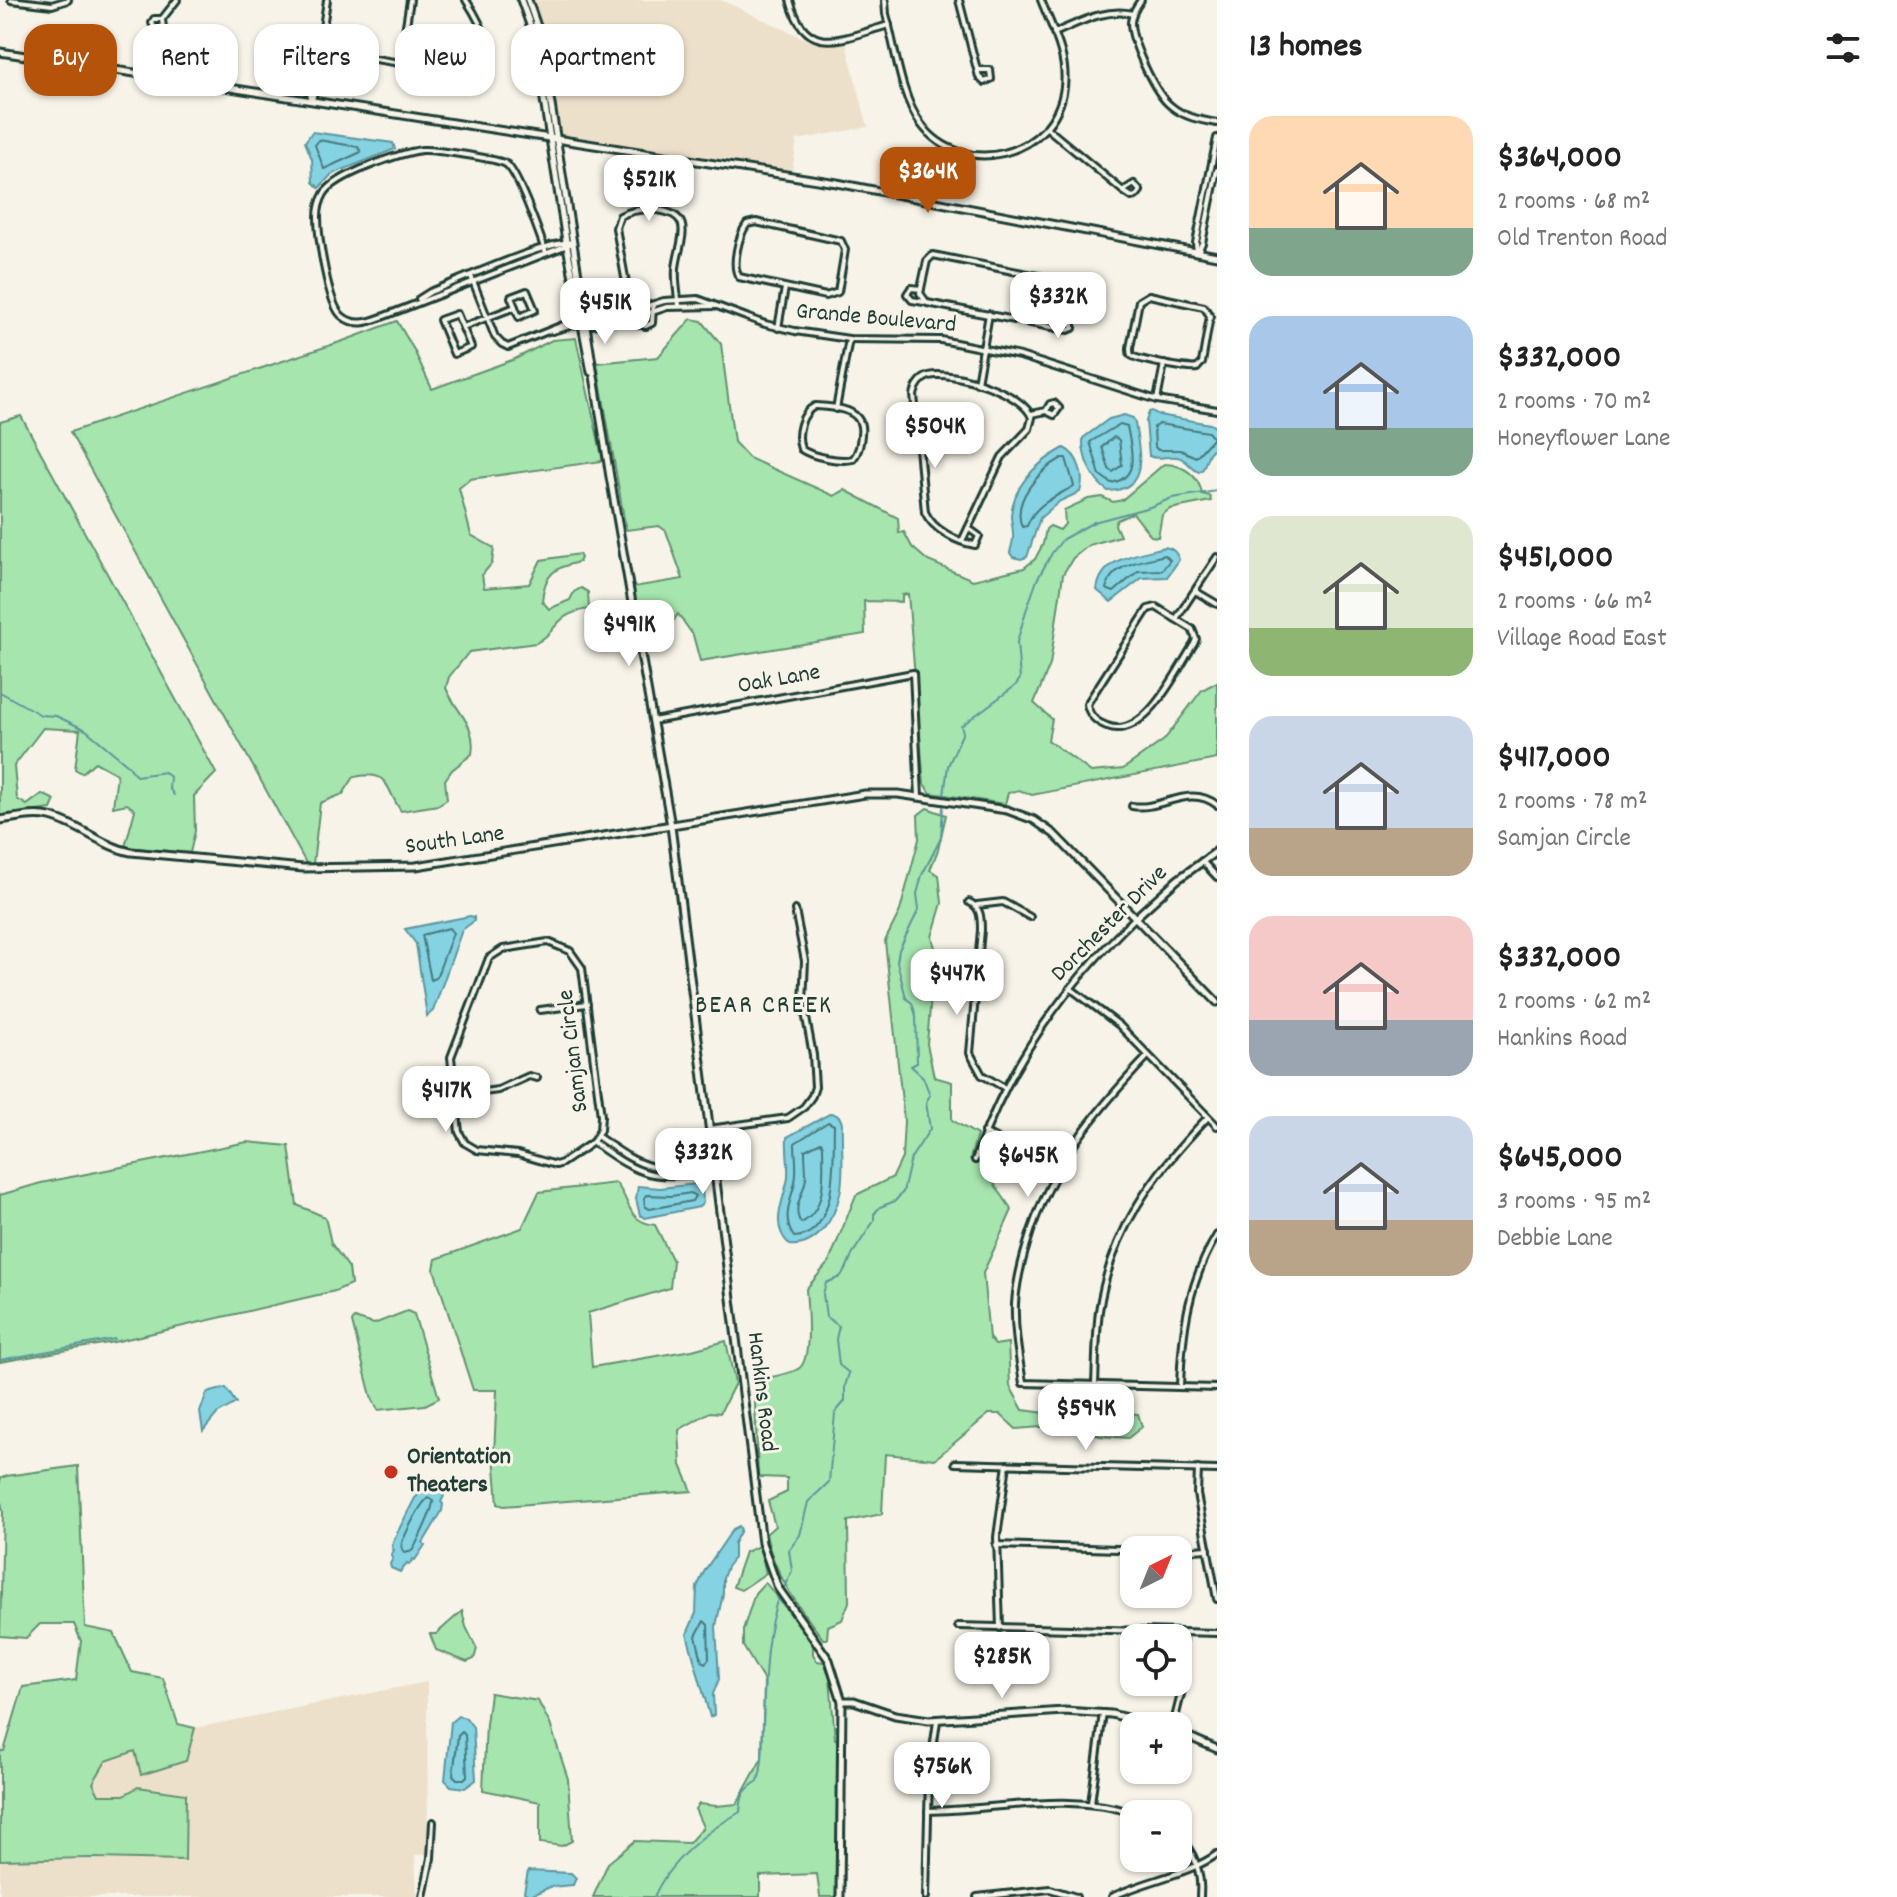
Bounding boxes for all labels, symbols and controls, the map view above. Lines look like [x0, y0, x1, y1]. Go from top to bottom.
chip: Buy [24, 24, 117, 96]
chip: Rent [133, 24, 238, 96]
chip: Filters [254, 24, 379, 96]
chip: New [395, 24, 495, 96]
chip: Apartment [511, 24, 684, 96]
text: 13 homes [1249, 24, 1363, 73]
icon: filters [1821, 26, 1865, 70]
text: $364,000 [1497, 135, 1622, 184]
pin: $364K [872, 147, 984, 215]
icon: home [1313, 148, 1409, 244]
text: $364K [898, 154, 958, 191]
pin: $521K [593, 155, 705, 223]
text: $521K [622, 162, 676, 199]
text: 2 rooms · 68 m² [1497, 184, 1650, 221]
text: Old Trenton Road [1497, 221, 1668, 258]
pin: $332K [1002, 272, 1114, 340]
pin: $451K [549, 278, 661, 346]
text: $332K [1028, 279, 1088, 316]
text: $451K [578, 285, 632, 322]
street label: Grande Boulevard [794, 295, 958, 343]
text: $332,000 [1497, 335, 1621, 384]
icon: home [1313, 348, 1409, 444]
text: 2 rooms · 70 m² [1497, 384, 1651, 421]
pin: $504K [879, 402, 991, 470]
text: $504K [904, 409, 966, 446]
text: Honeyflower Lane [1497, 421, 1670, 458]
text: $451,000 [1497, 535, 1614, 584]
icon: home [1313, 548, 1409, 644]
text: 2 rooms · 66 m² [1497, 584, 1653, 621]
pin: $491K [573, 600, 685, 668]
text: $491K [602, 607, 656, 644]
text: Village Road East [1497, 621, 1667, 658]
street label: Oak Lane [735, 656, 823, 704]
text: $417,000 [1497, 735, 1611, 784]
icon: home [1313, 748, 1409, 844]
text: 2 rooms · 78 m² [1497, 784, 1647, 821]
street label: South Lane [403, 817, 507, 865]
text: Samjan Circle [1497, 821, 1631, 858]
street label: Dorchester Drive [1044, 858, 1176, 990]
text: $332,000 [1497, 935, 1621, 984]
icon: home [1313, 948, 1409, 1044]
pin: $447K [901, 949, 1013, 1017]
text: $447K [929, 956, 985, 993]
text: 2 rooms · 62 m² [1497, 984, 1651, 1021]
street label: Samjan Circle [550, 988, 598, 1114]
district label: BEAR CREEK [695, 988, 833, 1025]
text: Hankins Road [1497, 1021, 1627, 1058]
pin: $417K [390, 1066, 502, 1134]
text: $417K [420, 1073, 472, 1110]
pin: $332K [647, 1128, 759, 1196]
pin: $645K [972, 1131, 1084, 1199]
text: $332K [673, 1135, 733, 1172]
text: $645,000 [1497, 1135, 1623, 1184]
text: $645K [998, 1138, 1058, 1175]
icon: home [1313, 1148, 1409, 1244]
text: 3 rooms · 95 m² [1497, 1184, 1651, 1221]
text: Debbie Lane [1497, 1221, 1613, 1258]
street label: Hankins Road [737, 1330, 785, 1454]
pin: $594K [1030, 1384, 1142, 1452]
text: $594K [1056, 1391, 1116, 1428]
place label: Orientation Theaters [407, 1441, 511, 1503]
marker: Orientation Theaters [382, 1463, 400, 1481]
north arrow [1120, 1536, 1192, 1608]
map controls [1120, 1536, 1192, 1872]
button: locate [1120, 1624, 1192, 1696]
pin: $285K [946, 1632, 1058, 1700]
text: $285K [972, 1639, 1032, 1676]
button: + [1120, 1712, 1192, 1784]
pin: $756K [886, 1742, 998, 1810]
text: $756K [912, 1749, 972, 1786]
button: − [1120, 1800, 1192, 1872]

